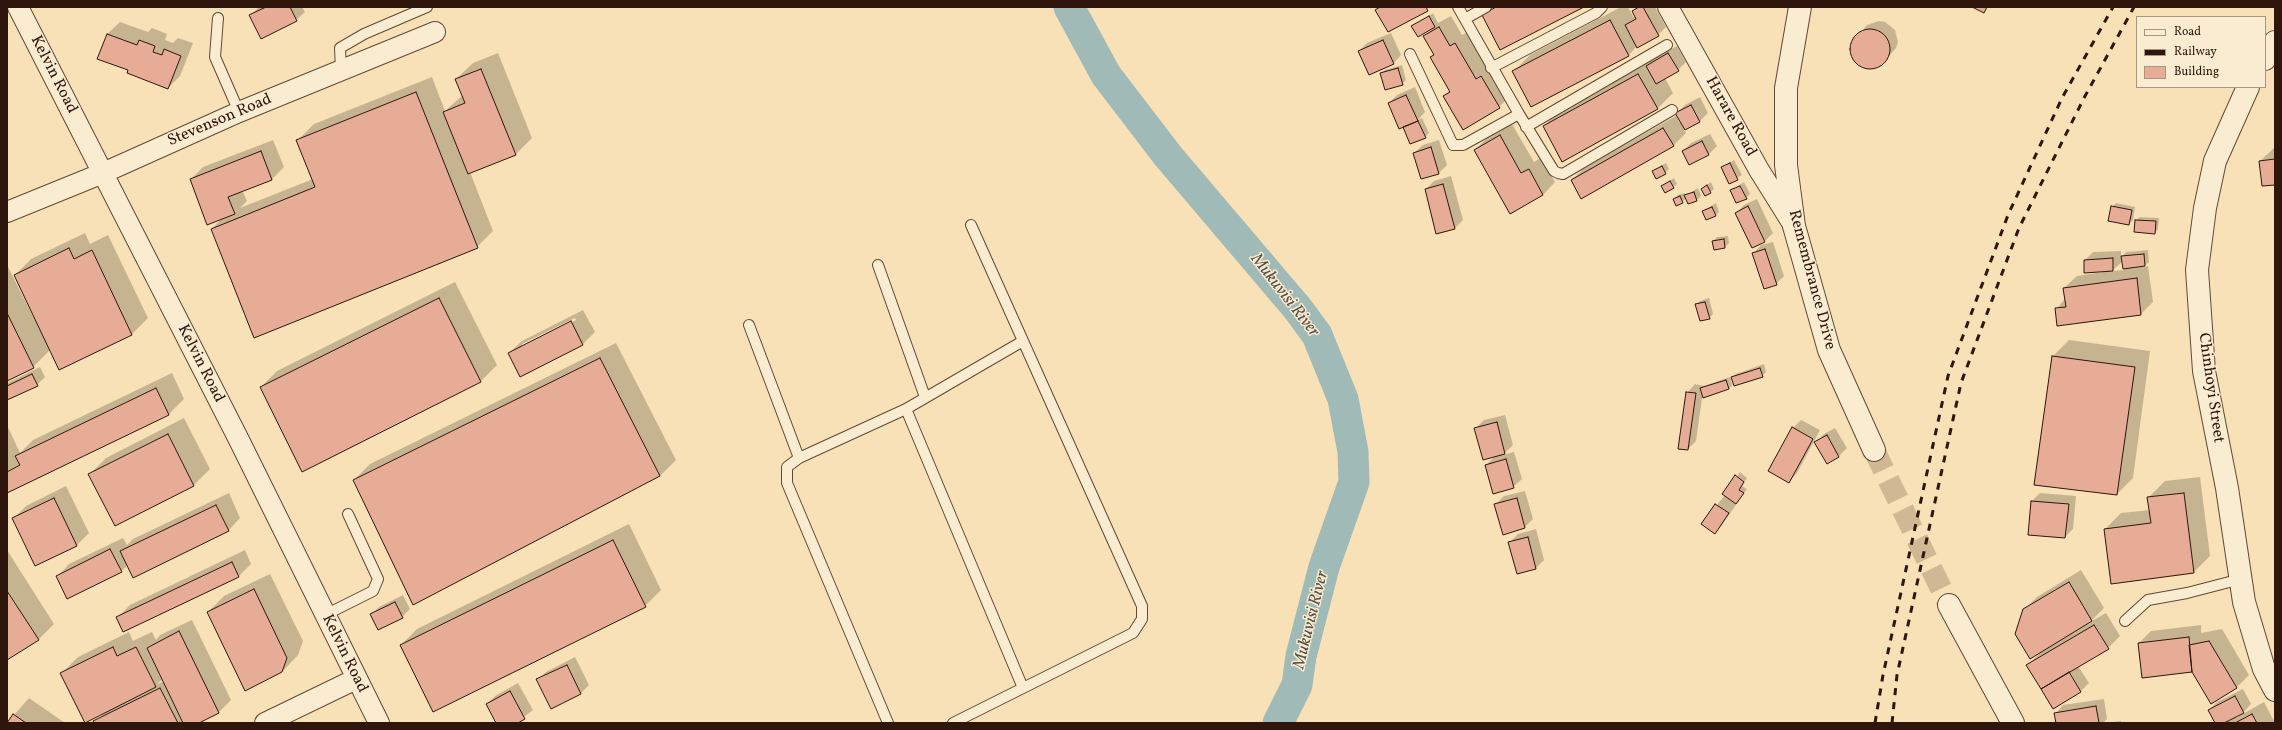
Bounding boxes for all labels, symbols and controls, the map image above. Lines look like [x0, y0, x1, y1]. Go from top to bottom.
legend [2136, 16, 2266, 88]
text: Road [2174, 24, 2201, 40]
street label: Kelvin Road [25, 33, 81, 117]
text: Railway [2174, 44, 2217, 60]
text: Building [2174, 64, 2219, 80]
street label: Harare Road [1700, 74, 1760, 160]
street label: Stevenson Road [165, 90, 275, 152]
street label: Remembrance Drive [1783, 208, 1839, 352]
water label: Mukuvisi River [1245, 250, 1323, 342]
street label: Kelvin Road [172, 322, 228, 406]
street label: Chinhoyi Street [2193, 332, 2227, 444]
water label: Mukuvisi River [1290, 569, 1334, 671]
street label: Kelvin Road [317, 612, 371, 696]

